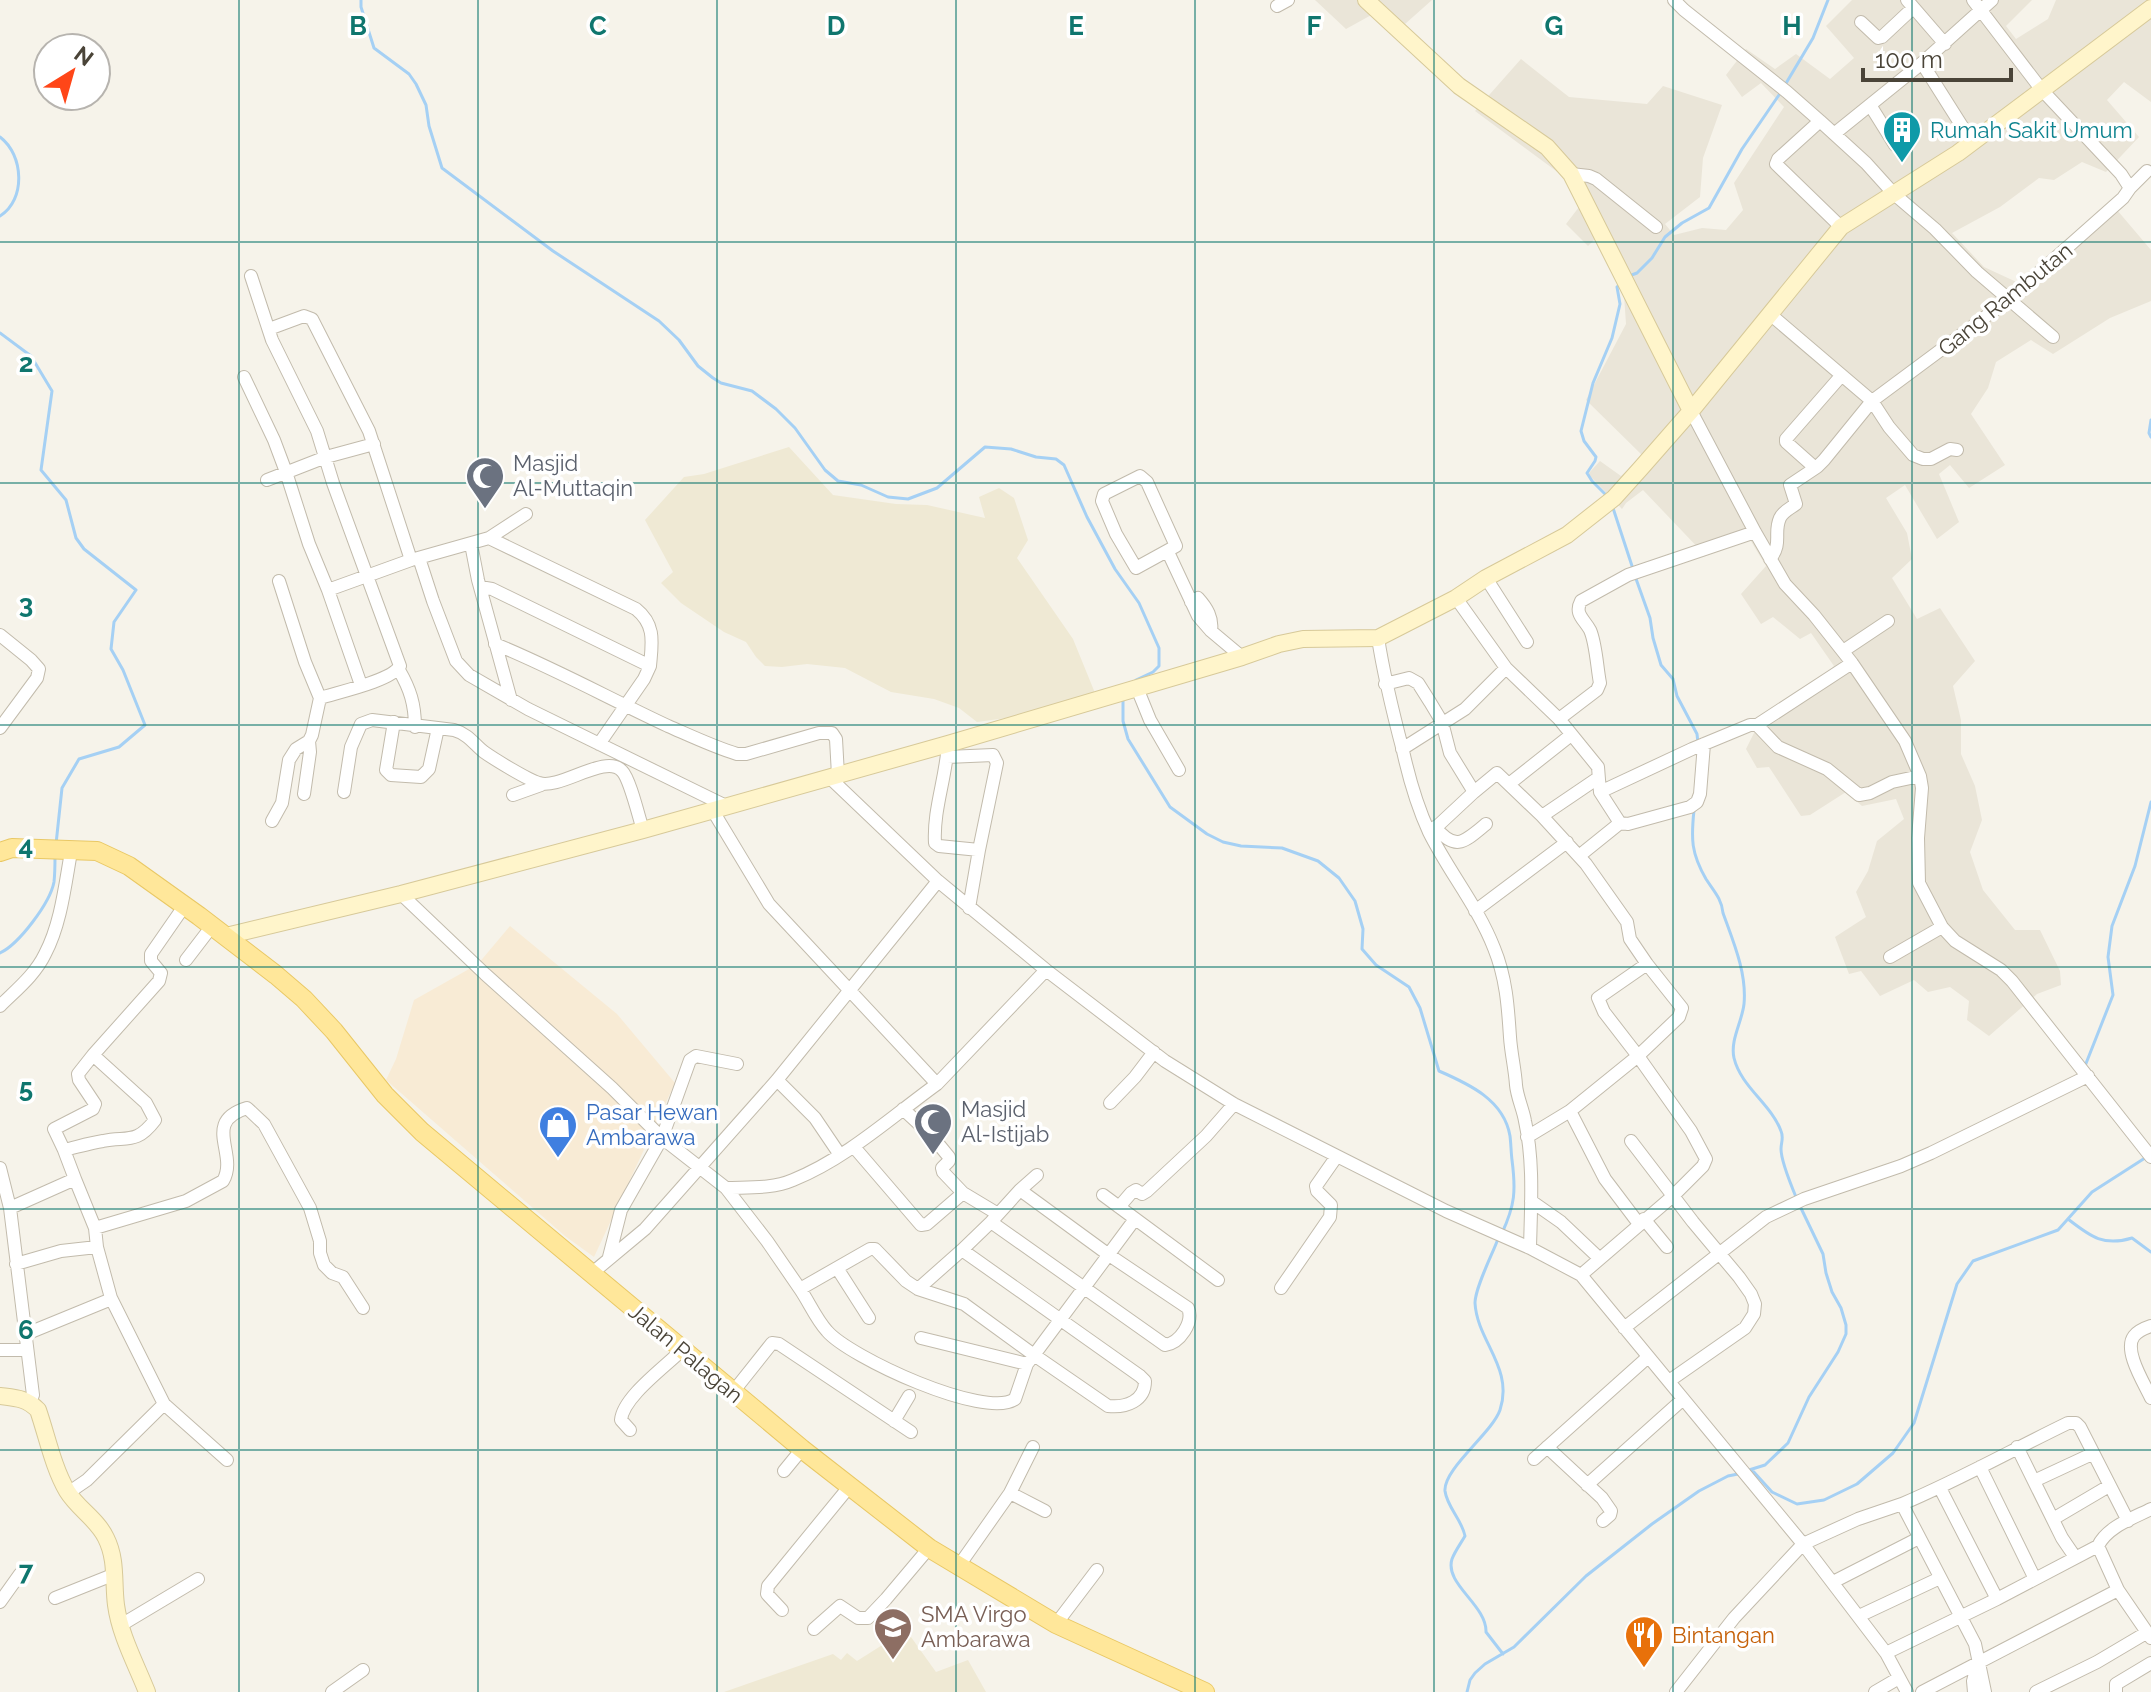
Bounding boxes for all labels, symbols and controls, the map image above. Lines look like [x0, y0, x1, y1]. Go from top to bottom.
text: B [349, 11, 367, 41]
text: C [589, 11, 607, 41]
text: D [827, 11, 845, 41]
text: E [1068, 11, 1084, 41]
text: F [1307, 11, 1322, 41]
text: G [1545, 11, 1563, 41]
text: H [1782, 11, 1802, 41]
north arrow [32, 32, 112, 112]
scale bar [1863, 32, 2011, 82]
text: N [70, 41, 99, 71]
text: 100 m [1875, 45, 1943, 74]
building icon: Rumah Sakit Umum [1881, 109, 1923, 164]
place label: Rumah Sakit Umum [1930, 117, 2133, 143]
street label: Gang Rambutan [1933, 237, 2077, 361]
text: 2 [19, 348, 33, 378]
place label: Masjid Al-Muttaqin [513, 450, 633, 501]
mosque icon: Masjid Al-Muttaqin [464, 455, 506, 510]
text: 3 [19, 589, 33, 619]
text: 4 [19, 831, 33, 861]
text: 5 [19, 1073, 33, 1103]
place label: Masjid Al-Istijab [961, 1096, 1049, 1147]
place label: Pasar Hewan Ambarawa [586, 1099, 718, 1150]
mosque icon: Masjid Al-Istijab [912, 1101, 954, 1156]
shop icon: Pasar Hewan Ambarawa [537, 1104, 579, 1159]
street label: Jalan Palagan [624, 1298, 748, 1408]
text: 6 [18, 1315, 34, 1345]
text: 7 [19, 1556, 34, 1586]
place label: SMA Virgo Ambarawa [921, 1601, 1031, 1652]
school or university icon: SMA Virgo Ambarawa [872, 1606, 914, 1661]
restaurant icon: Bintangan [1623, 1614, 1665, 1669]
place label: Bintangan [1672, 1622, 1775, 1648]

